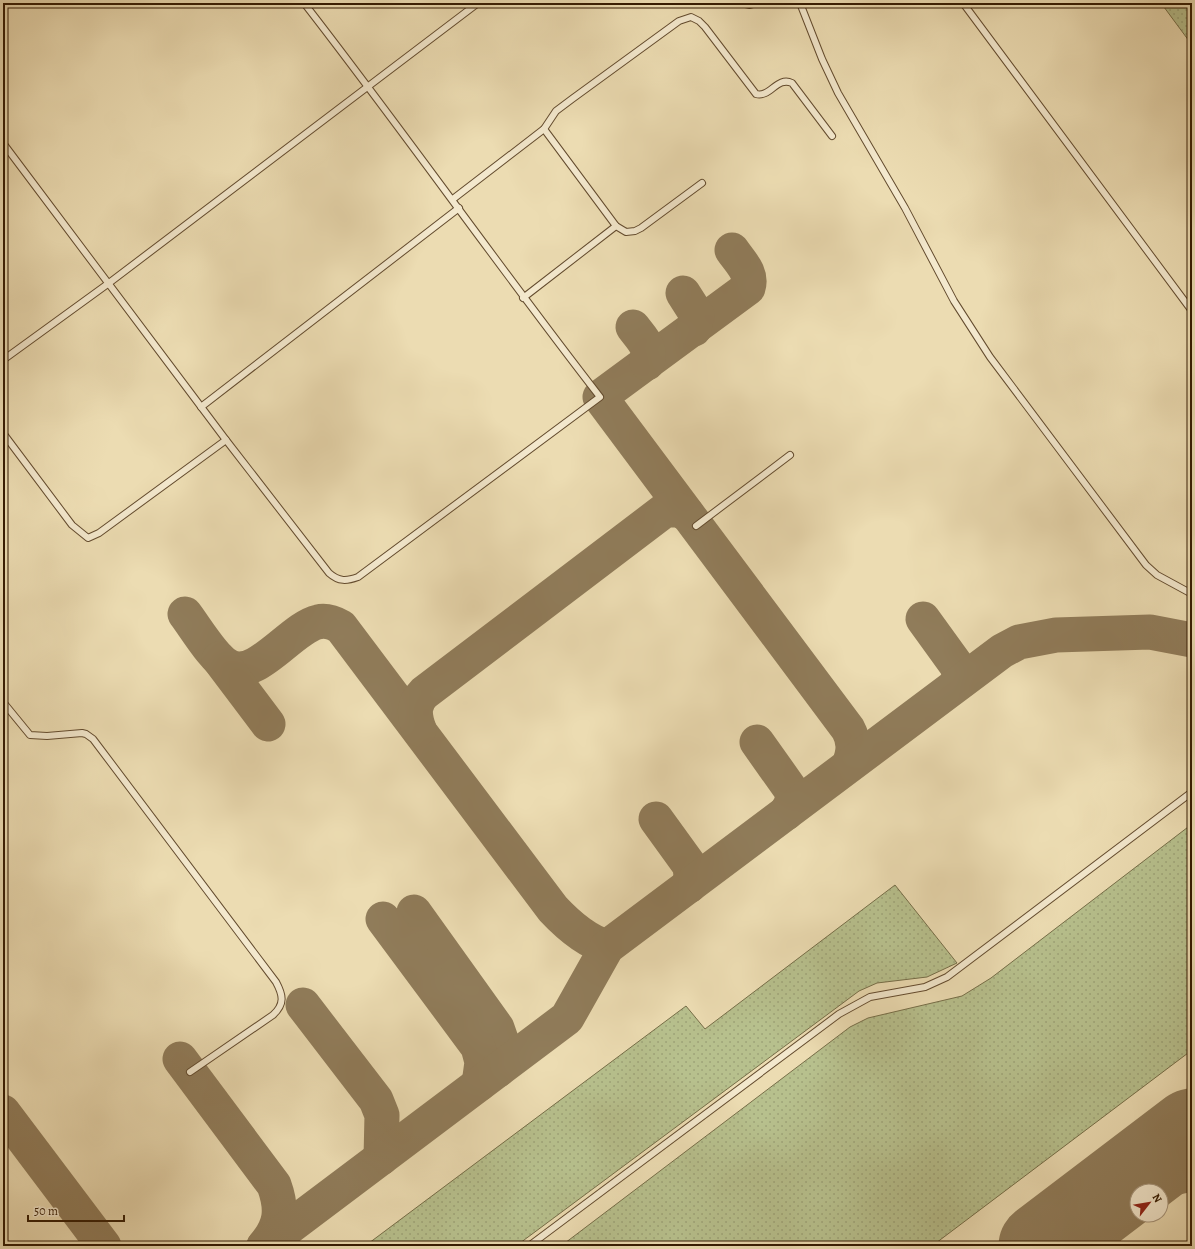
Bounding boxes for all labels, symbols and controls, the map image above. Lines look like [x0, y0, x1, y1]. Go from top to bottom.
north arrow [1129, 1183, 1169, 1223]
text: N [1149, 1191, 1166, 1205]
scale bar [28, 1197, 124, 1223]
text: 50 m [34, 1203, 58, 1219]

